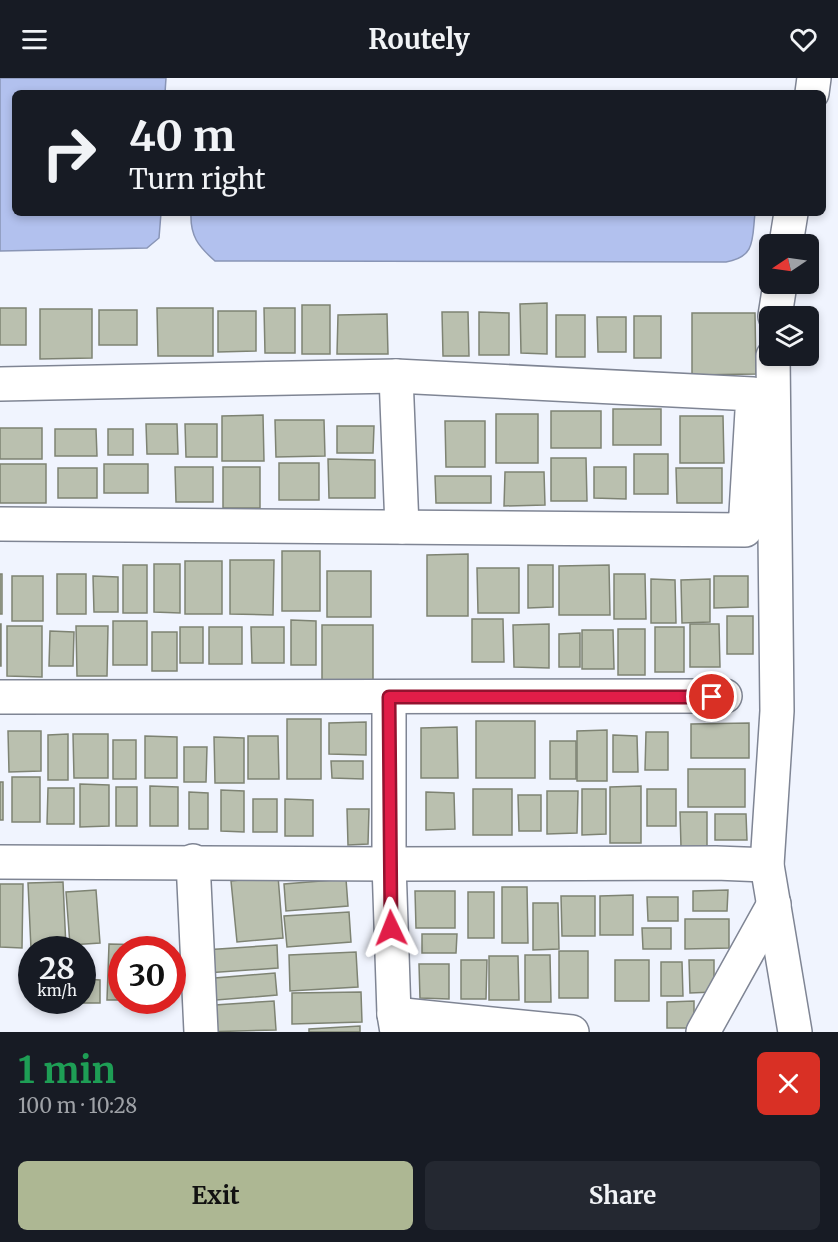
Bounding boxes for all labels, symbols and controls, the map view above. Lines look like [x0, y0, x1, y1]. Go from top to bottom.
text: Routely [368, 22, 470, 56]
icon: menu [18, 23, 51, 56]
icon: heart [787, 23, 820, 56]
text: 40 m [129, 110, 235, 162]
icon: right [30, 114, 108, 192]
text: Turn right [129, 162, 266, 196]
north arrow [759, 234, 819, 294]
map controls [759, 234, 819, 366]
button: layers [759, 306, 819, 366]
pin [686, 671, 737, 722]
icon: arrive [695, 680, 728, 713]
position arrow [359, 896, 423, 960]
speed limit sign: 30 [108, 936, 186, 1014]
text: 28 [39, 949, 75, 987]
text: km/h [37, 981, 77, 1000]
text: 1 min [18, 1048, 116, 1093]
button: close [757, 1052, 820, 1115]
text: 100 m · 10:28 [18, 1093, 137, 1118]
button: Exit [18, 1161, 413, 1230]
button: Share [425, 1161, 820, 1230]

